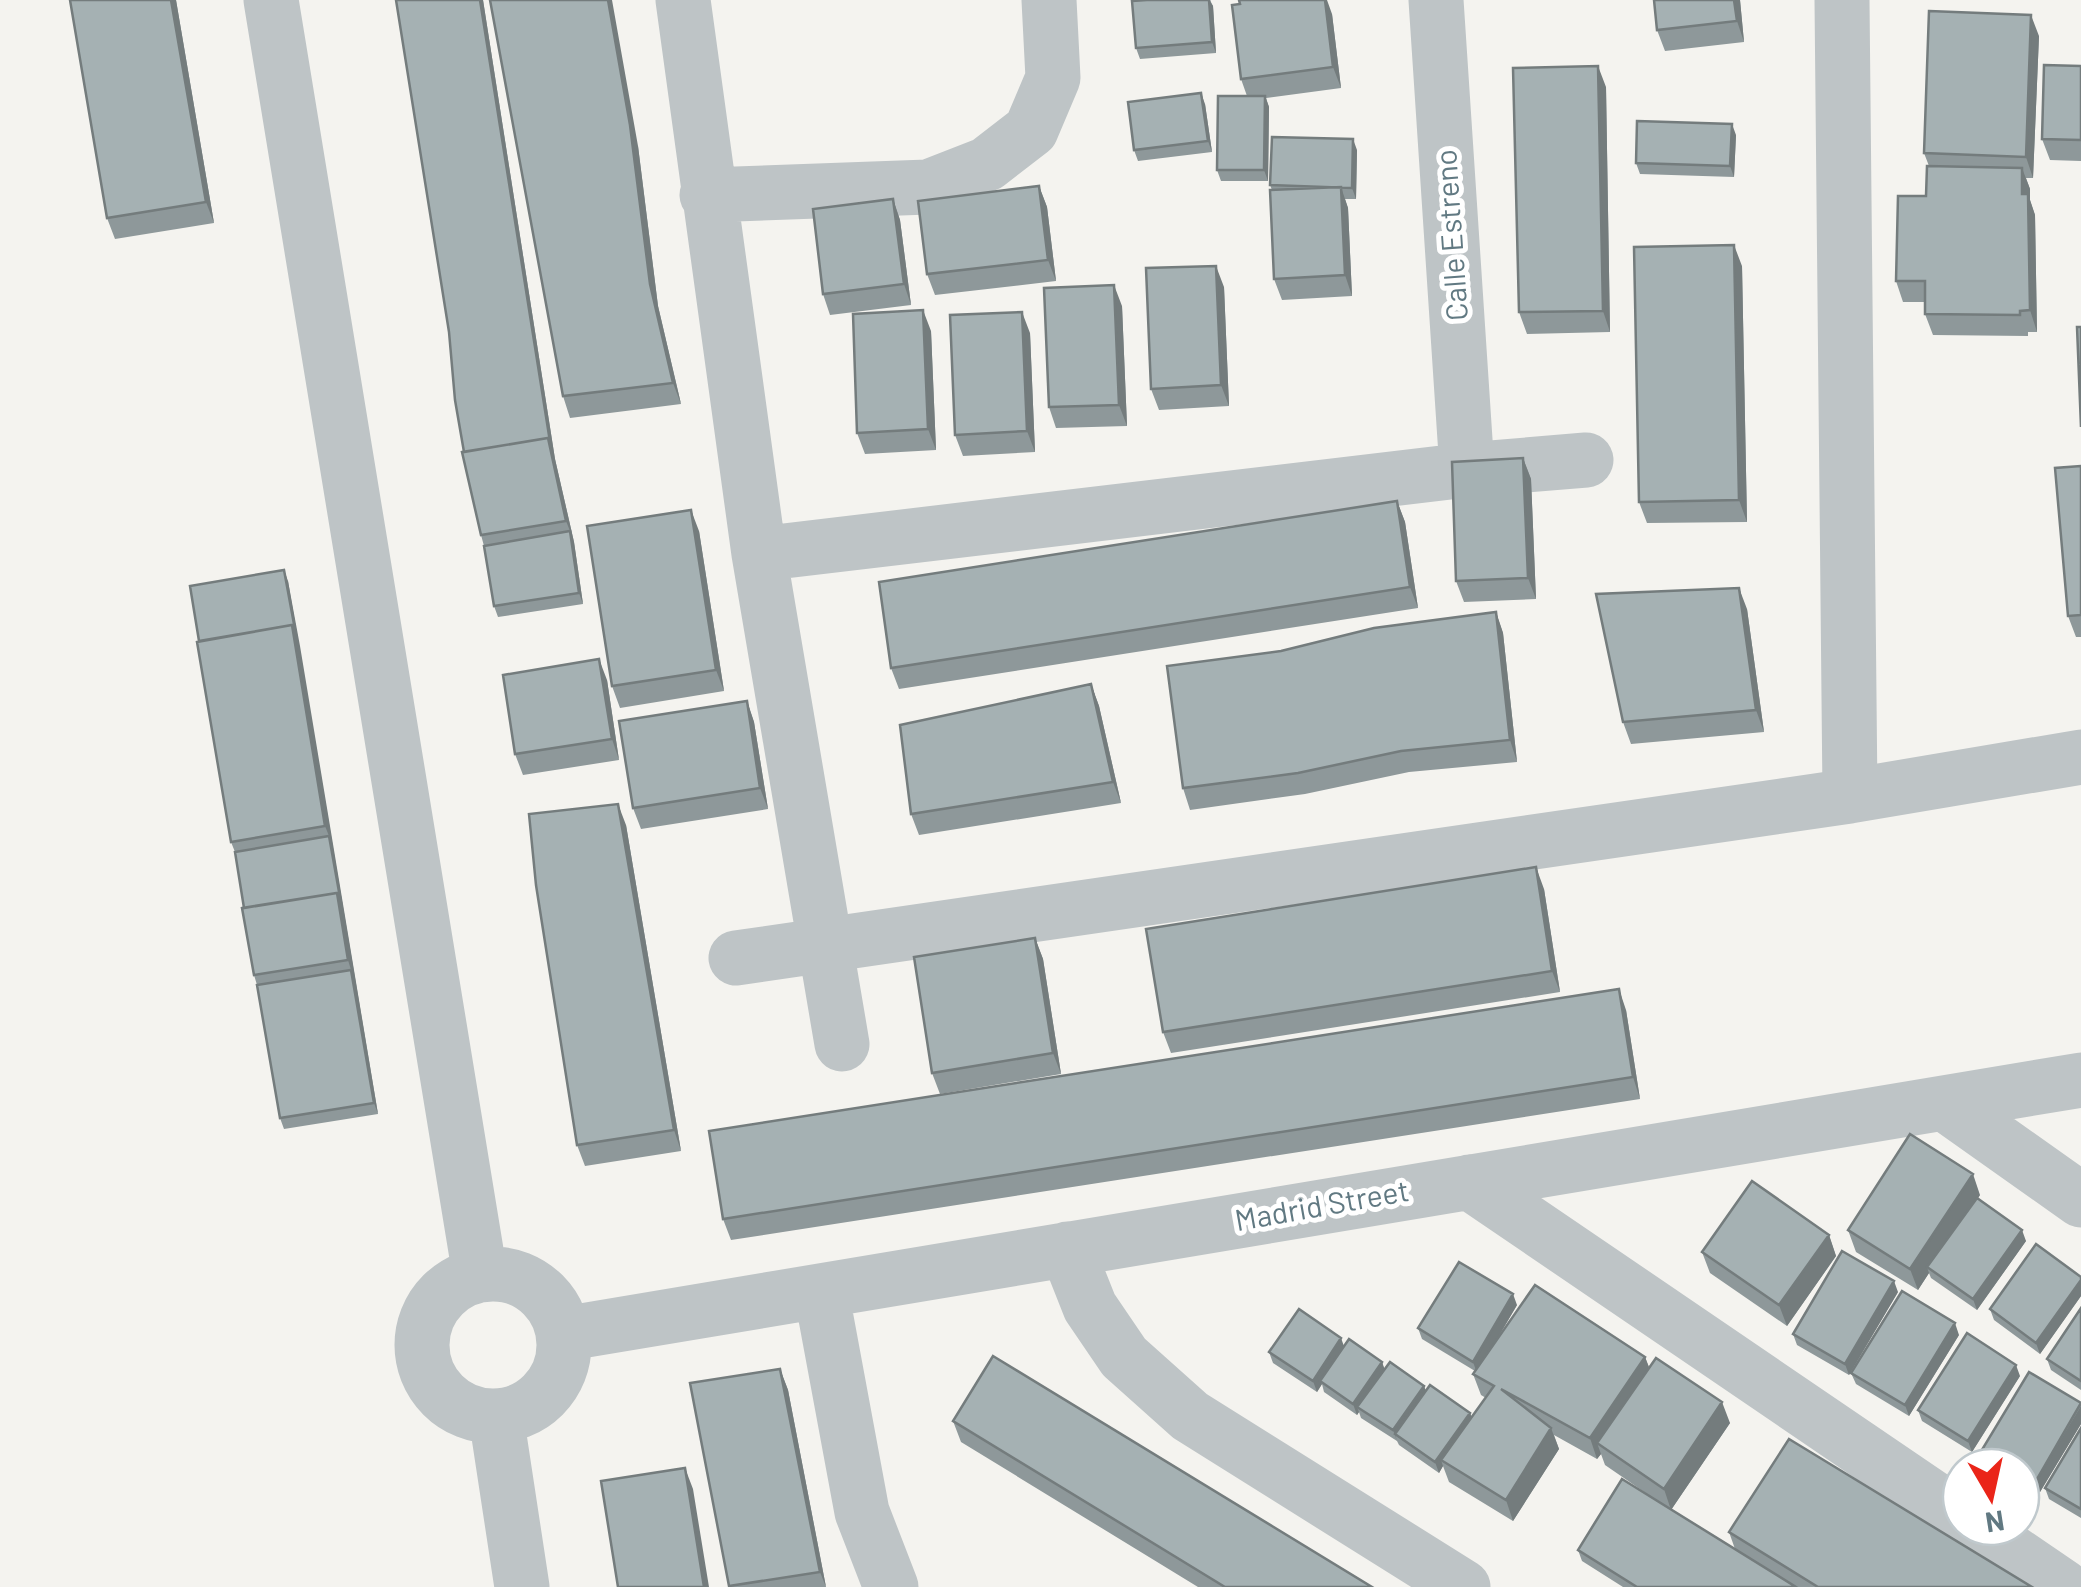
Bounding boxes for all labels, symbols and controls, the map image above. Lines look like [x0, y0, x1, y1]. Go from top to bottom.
street label: Calle Estreno [1426, 148, 1474, 322]
street label: Madrid Street [1232, 1171, 1411, 1237]
north arrow [1941, 1447, 2041, 1547]
text: N [1983, 1504, 2007, 1541]

